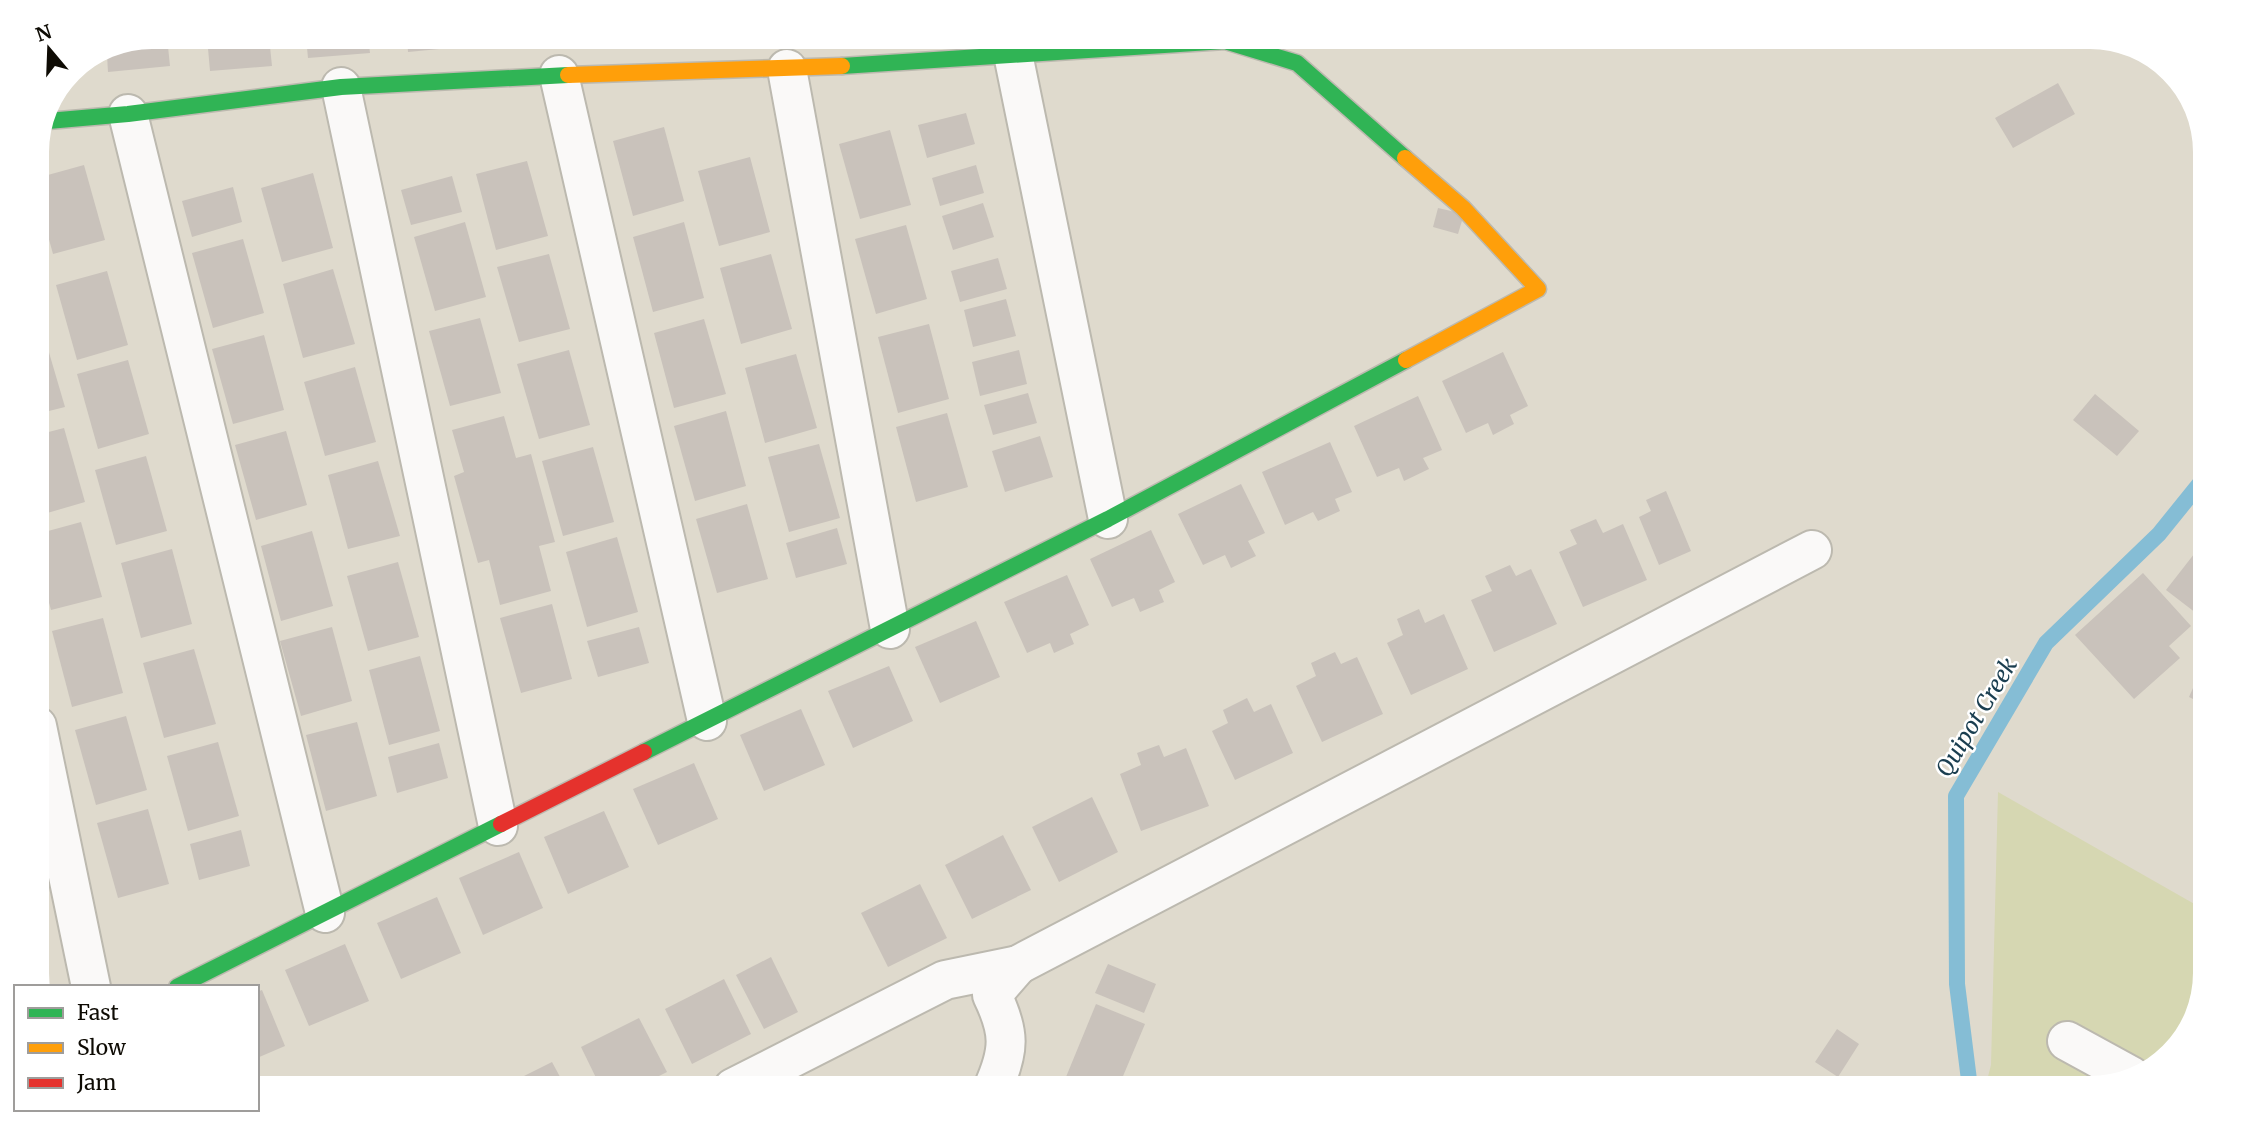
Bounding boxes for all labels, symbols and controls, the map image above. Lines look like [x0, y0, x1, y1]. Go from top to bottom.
north arrow [14, 14, 84, 84]
text: N [32, 19, 54, 47]
water label: Quipot Creek [1929, 652, 2023, 782]
legend [14, 985, 259, 1111]
text: Fast [77, 999, 119, 1026]
text: Slow [77, 1034, 126, 1061]
text: Jam [76, 1069, 116, 1096]

